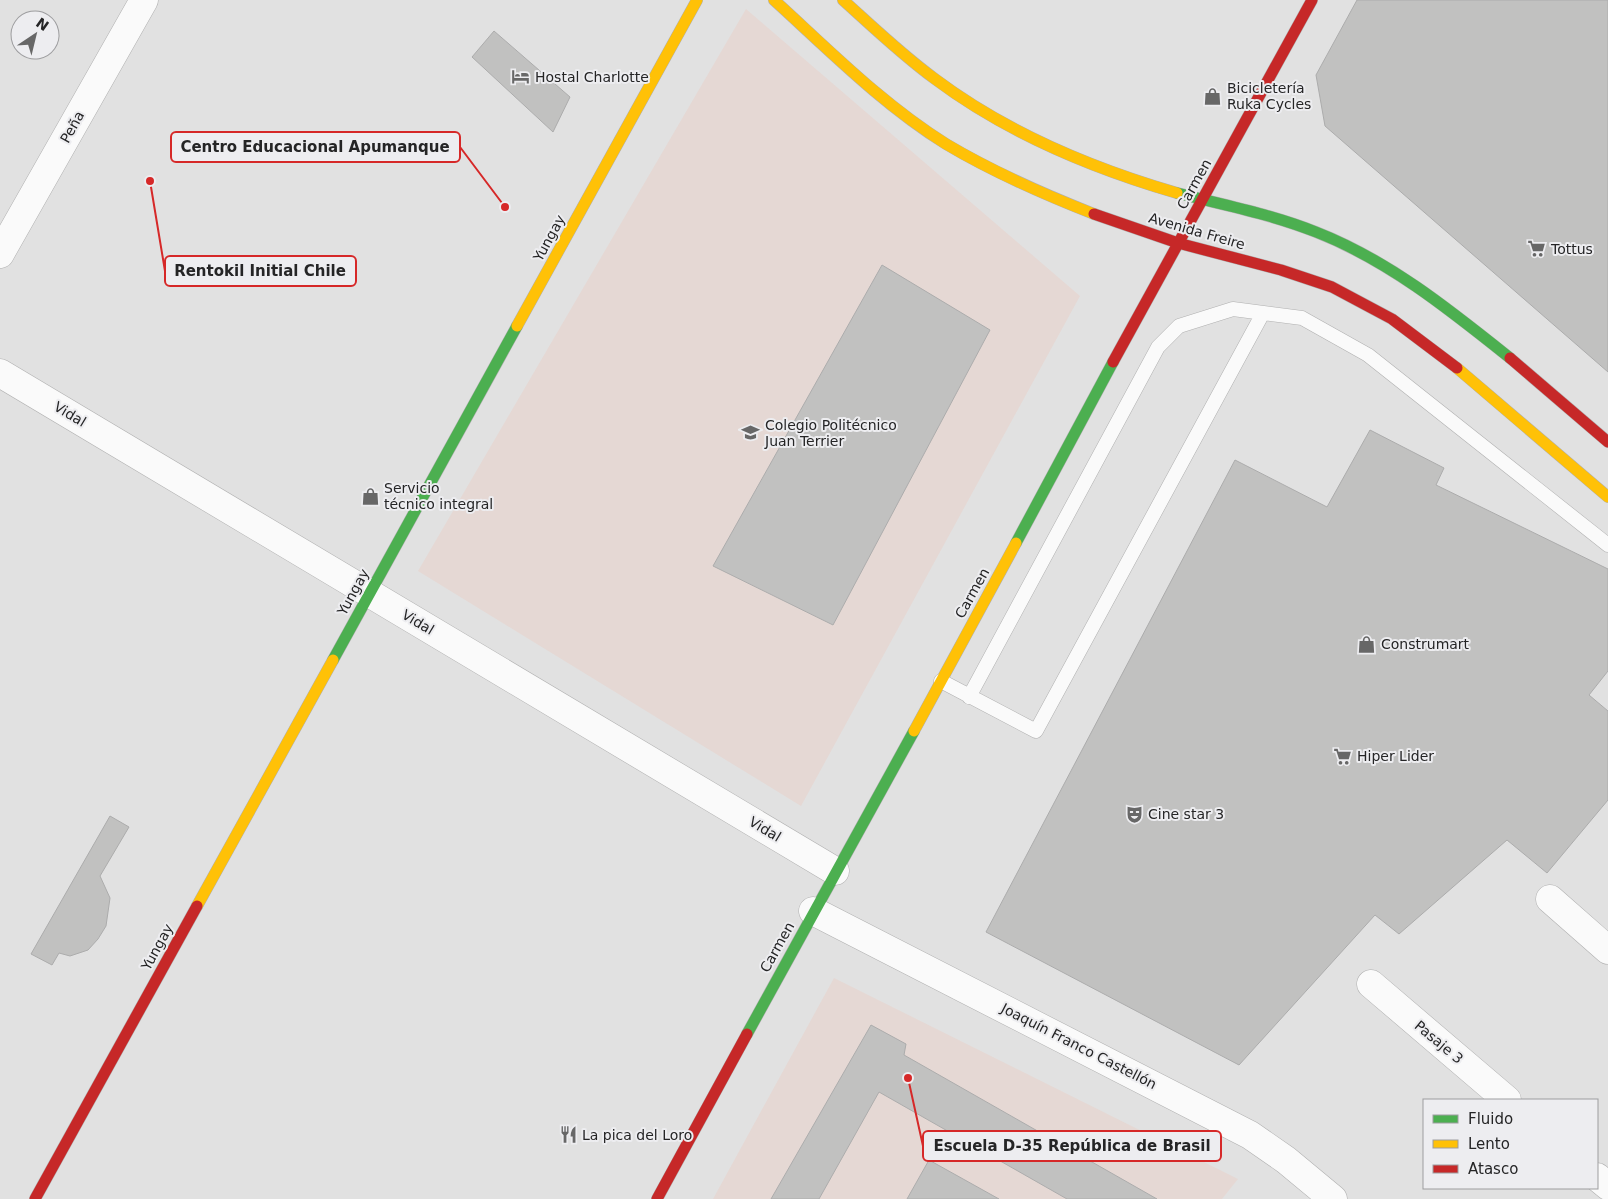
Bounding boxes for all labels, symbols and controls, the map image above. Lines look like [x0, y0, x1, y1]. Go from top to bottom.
north arrow [10, 10, 60, 60]
text: N [33, 14, 52, 34]
hotel icon: Hostal Charlotte [511, 67, 531, 87]
place label: Hostal Charlotte [535, 69, 649, 85]
place label: Bicicletería Ruka Cycles [1227, 80, 1311, 112]
shop icon: Bicicletería Ruka Cycles [1203, 86, 1223, 106]
street label: Peña [57, 108, 87, 146]
callout: Centro Educacional Apumanque [171, 132, 460, 162]
text: Centro Educacional Apumanque [180, 138, 450, 156]
street label: Carmen [1174, 156, 1214, 212]
street label: Avenida Freire [1147, 210, 1247, 252]
street label: Yungay [529, 212, 568, 265]
supermarket icon: Tottus [1527, 239, 1547, 259]
place label: Tottus [1550, 241, 1593, 257]
callout: Rentokil Initial Chile [165, 256, 356, 286]
text: Rentokil Initial Chile [174, 262, 346, 280]
street label: Vidal [51, 398, 89, 430]
place label: Colegio Politécnico Juan Terrier [764, 417, 897, 449]
school or university icon: Colegio Politécnico Juan Terrier [741, 423, 761, 443]
place label: Servicio técnico integral [384, 480, 493, 512]
shop icon: Servicio técnico integral [360, 486, 380, 506]
street label: Carmen [952, 565, 992, 621]
street label: Yungay [333, 566, 372, 619]
street label: Vidal [399, 606, 437, 638]
shop icon: Construmart [1357, 634, 1377, 654]
place label: Construmart [1381, 636, 1470, 652]
supermarket icon: Hiper Lider [1333, 746, 1353, 766]
place label: Hiper Lider [1357, 748, 1434, 764]
theatre icon: Cine star 3 [1124, 804, 1144, 824]
place label: Cine star 3 [1148, 806, 1224, 822]
street label: Vidal [746, 813, 784, 845]
street label: Carmen [757, 919, 797, 975]
street label: Yungay [137, 921, 176, 974]
street label: Joaquín Franco Castellón [998, 999, 1159, 1092]
street label: Pasaje 3 [1412, 1017, 1466, 1067]
legend [1423, 1099, 1598, 1189]
text: Fluido [1468, 1110, 1513, 1128]
restaurant icon: La pica del Loro [558, 1125, 578, 1145]
place label: La pica del Loro [582, 1127, 692, 1143]
callout: Escuela D-35 República de Brasil [923, 1131, 1221, 1161]
text: Lento [1468, 1135, 1510, 1153]
text: Escuela D-35 República de Brasil [933, 1137, 1211, 1155]
text: Atasco [1468, 1160, 1518, 1178]

